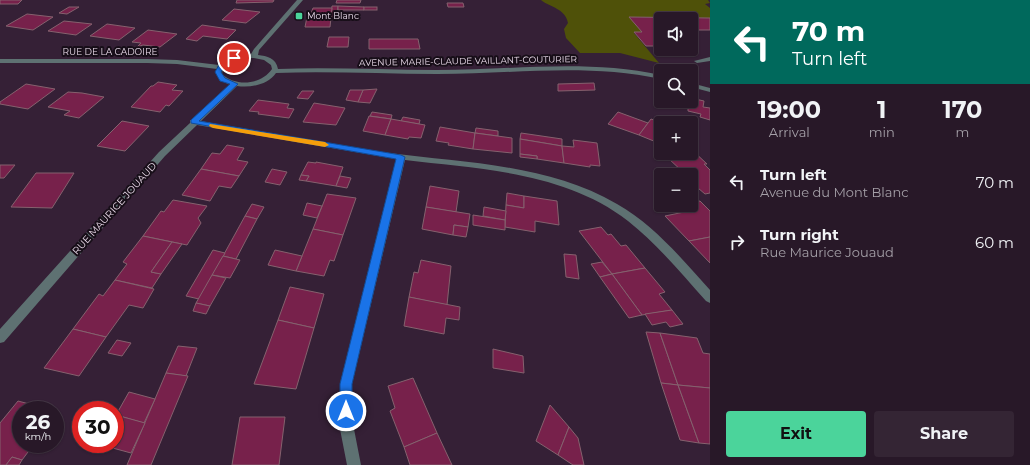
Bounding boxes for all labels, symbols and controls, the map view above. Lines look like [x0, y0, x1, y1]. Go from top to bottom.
place label: Mont Blanc [307, 10, 359, 21]
marker: Mont Blanc [294, 11, 304, 21]
map controls [654, 12, 698, 212]
button: sound [654, 12, 698, 56]
text: 70 m [792, 14, 865, 48]
icon: left [726, 16, 778, 68]
pin [217, 41, 251, 75]
street label: RUE DE LA CADOIRE [63, 46, 157, 57]
icon: arrive [223, 47, 245, 69]
text: Turn left [792, 48, 867, 70]
street label: AVENUE MARIE-CLAUDE VAILLANT-COUTURIER [359, 53, 578, 68]
button: search [654, 64, 698, 108]
text: 19:00 [758, 95, 821, 124]
text: 1 [877, 95, 886, 124]
text: 170 [942, 95, 982, 124]
button: + [654, 116, 698, 160]
text: Arrival [769, 124, 810, 140]
text: min [869, 124, 895, 140]
text: m [955, 124, 969, 140]
street label: RUE MAURICE JOUAUD [69, 159, 159, 257]
text: Turn left [760, 165, 827, 184]
button: − [654, 168, 698, 212]
icon: left [726, 171, 748, 193]
text: 70 m [976, 173, 1014, 192]
text: Avenue du Mont Blanc [760, 184, 909, 200]
text: Turn right [760, 225, 839, 244]
icon: right [726, 231, 748, 253]
text: 60 m [975, 233, 1014, 252]
text: Rue Maurice Jouaud [760, 244, 894, 260]
position arrow [325, 390, 367, 432]
speed limit sign: 30 [72, 401, 124, 453]
text: 26 [26, 410, 50, 434]
button: Exit [726, 411, 866, 457]
button: Share [874, 411, 1014, 457]
text: km/h [25, 430, 51, 443]

